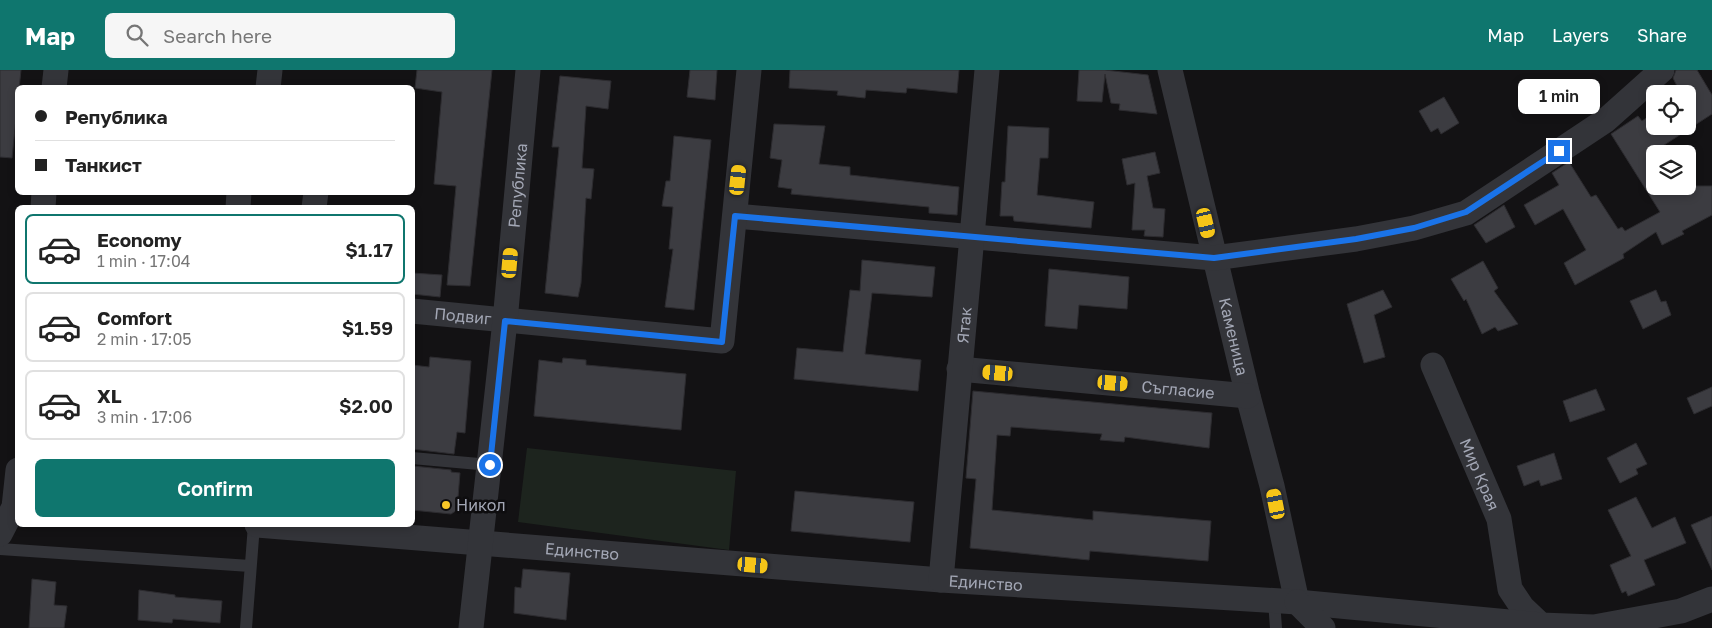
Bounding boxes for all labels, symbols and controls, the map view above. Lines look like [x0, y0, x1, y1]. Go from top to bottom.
search box [105, 13, 455, 58]
text: Map [25, 21, 75, 50]
icon: search [123, 21, 151, 49]
text: Search here [163, 24, 272, 47]
text: Map [1487, 24, 1524, 46]
text: Layers [1552, 24, 1609, 46]
text: Share [1637, 24, 1687, 46]
callout: 1 min [1518, 78, 1600, 114]
map controls [1646, 85, 1696, 195]
button: locate [1646, 85, 1696, 135]
text: 1 min [1539, 86, 1579, 106]
text: Република [65, 105, 168, 128]
route end [1548, 140, 1570, 162]
street label: Република [504, 142, 531, 229]
button: layers [1646, 145, 1696, 195]
text: Танкист [65, 153, 142, 176]
car [728, 164, 747, 196]
car [1195, 207, 1216, 239]
icon: car [37, 227, 82, 272]
text: Economy [97, 228, 182, 251]
text: $1.17 [345, 238, 393, 261]
car [501, 247, 518, 279]
text: 1 min · 17:04 [97, 251, 191, 271]
street label: Каменица [1215, 295, 1253, 378]
street label: Подвиг [433, 303, 493, 329]
icon: car [37, 305, 82, 350]
text: Comfort [97, 306, 172, 329]
street label: Ятак [952, 306, 976, 344]
text: $1.59 [342, 316, 393, 339]
text: 2 min · 17:05 [97, 329, 192, 349]
car [982, 364, 1013, 382]
car [1097, 374, 1128, 392]
street label: Съгласие [1141, 376, 1216, 403]
icon: car [37, 383, 82, 428]
text: XL [97, 384, 122, 407]
text: $2.00 [339, 394, 393, 417]
text: 3 min · 17:06 [97, 407, 192, 427]
street label: Мир Края [1456, 435, 1504, 514]
route start [479, 454, 501, 476]
button: Confirm [35, 459, 395, 517]
car [1265, 488, 1286, 520]
place label: Никол [456, 495, 506, 515]
marker: Никол [440, 499, 452, 511]
street label: Единство [544, 538, 620, 564]
car [737, 556, 768, 574]
street label: Единство [948, 570, 1023, 595]

